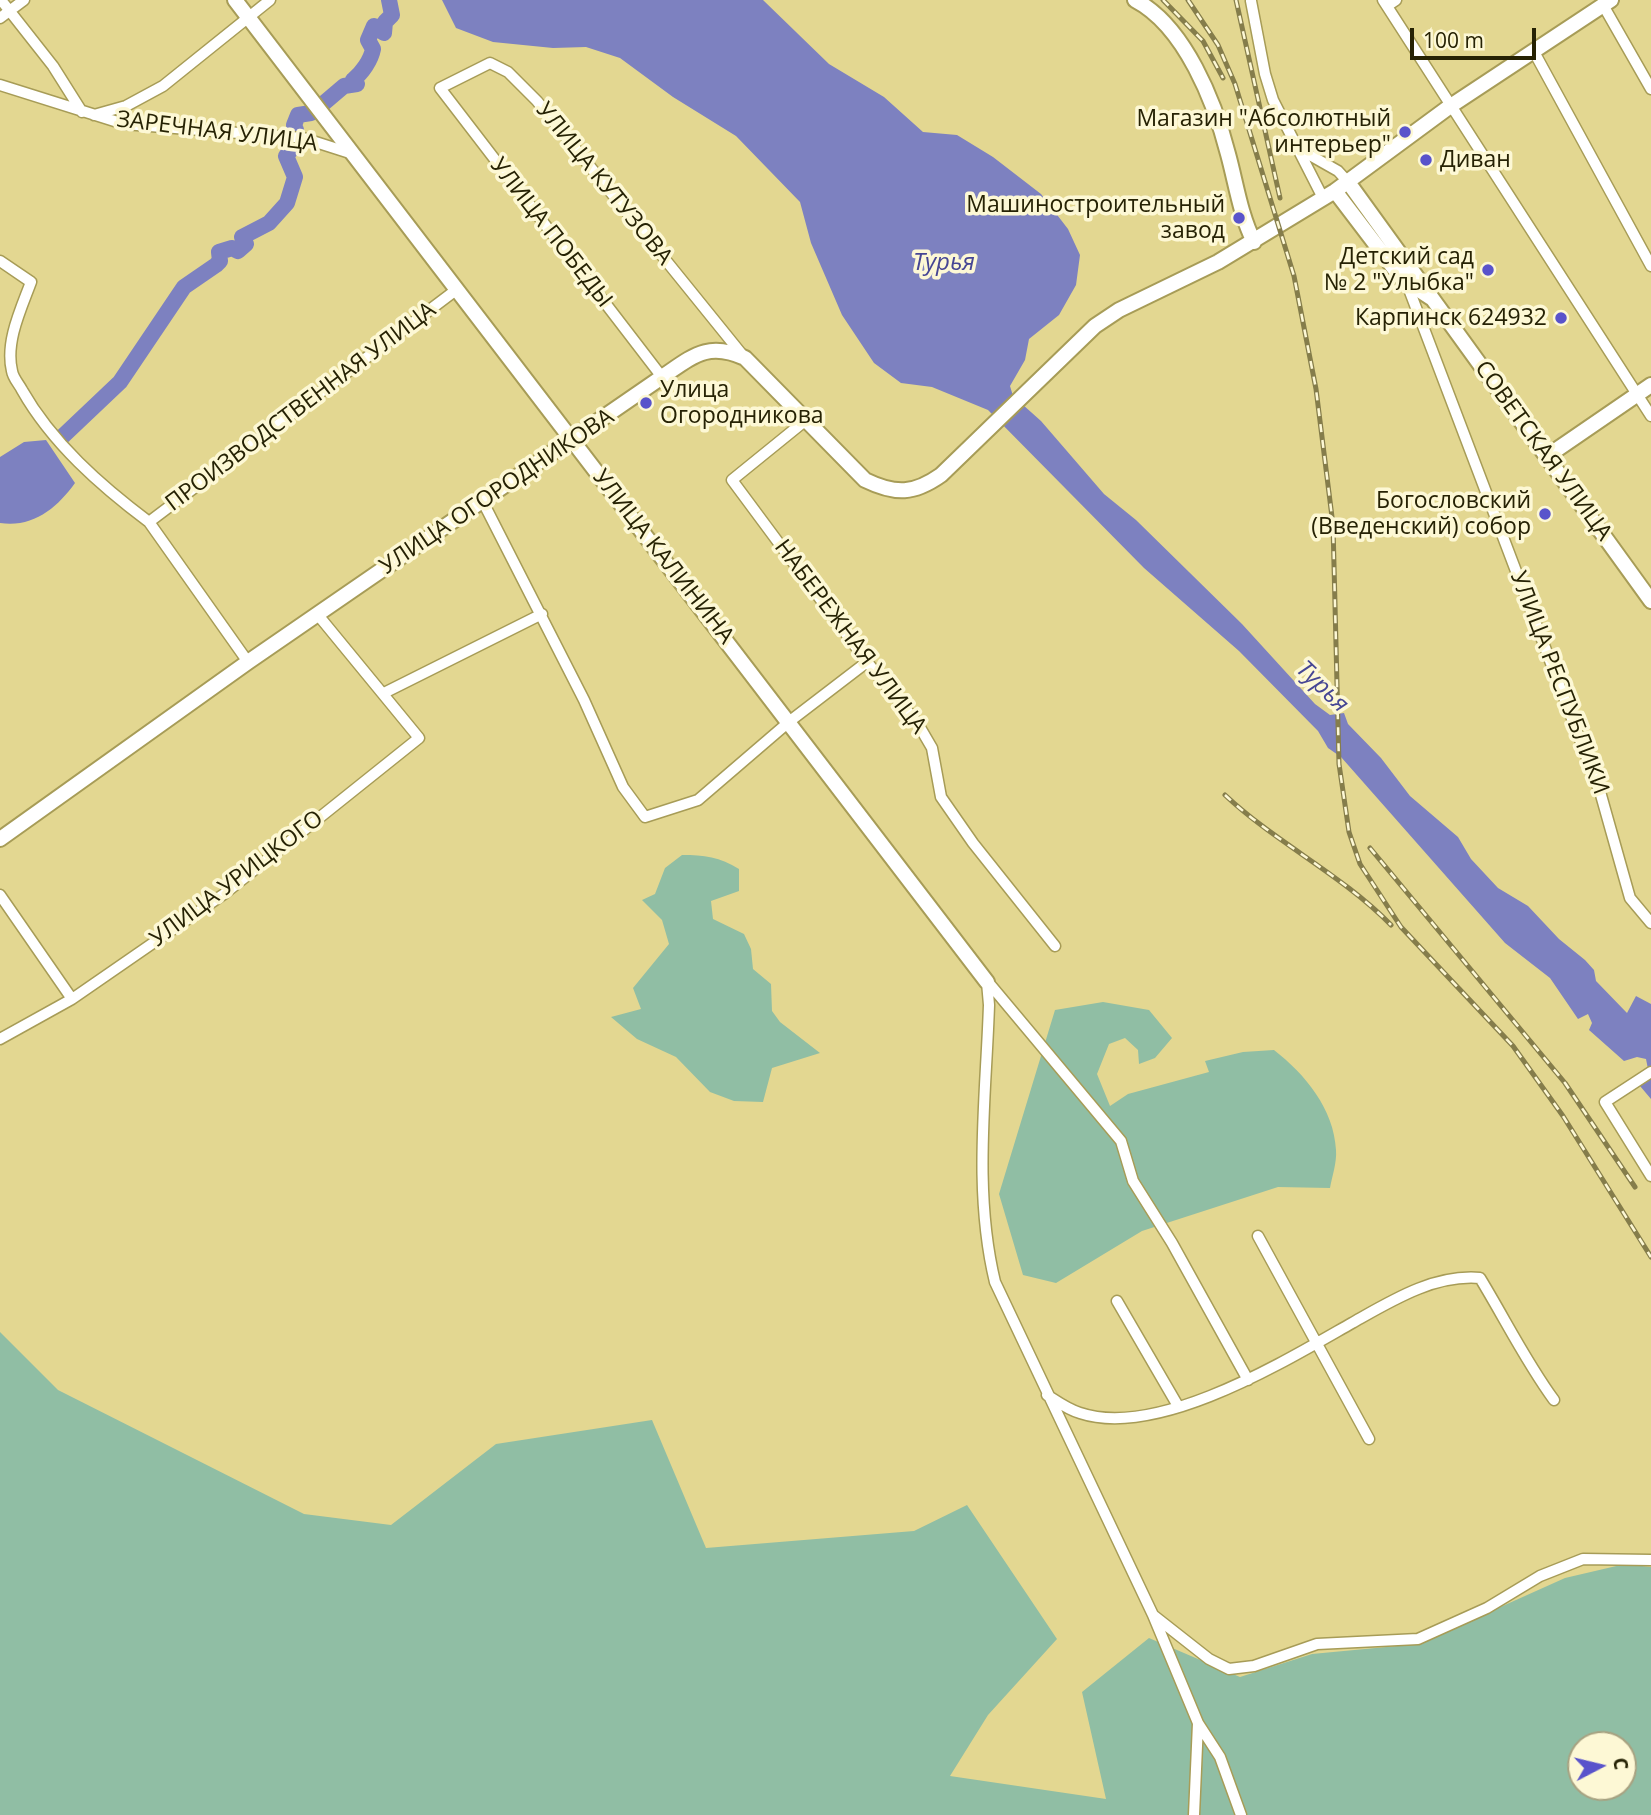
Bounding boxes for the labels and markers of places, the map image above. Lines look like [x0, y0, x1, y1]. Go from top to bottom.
place label: Магазин "Абсолютный интерьер" [1136, 105, 1391, 159]
marker: Магазин "Абсолютный интерьер" [1397, 124, 1413, 140]
place label: Диван [1440, 146, 1511, 174]
marker: Диван [1418, 152, 1434, 168]
place label: Машиностроительный завод [966, 191, 1225, 245]
marker: Машиностроительный завод [1231, 210, 1247, 226]
place label: Детский сад № 2 "Улыбка" [1324, 243, 1474, 297]
marker: Детский сад № 2 "Улыбка" [1480, 262, 1496, 278]
place label: Карпинск 624932 [1355, 304, 1547, 332]
marker: Карпинск 624932 [1553, 310, 1569, 326]
place label: Улица Огородникова [660, 376, 824, 430]
marker: Улица Огородникова [638, 395, 654, 411]
place label: Богословский (Введенский) собор [1311, 487, 1531, 541]
marker: Богословский (Введенский) собор [1537, 506, 1553, 522]

